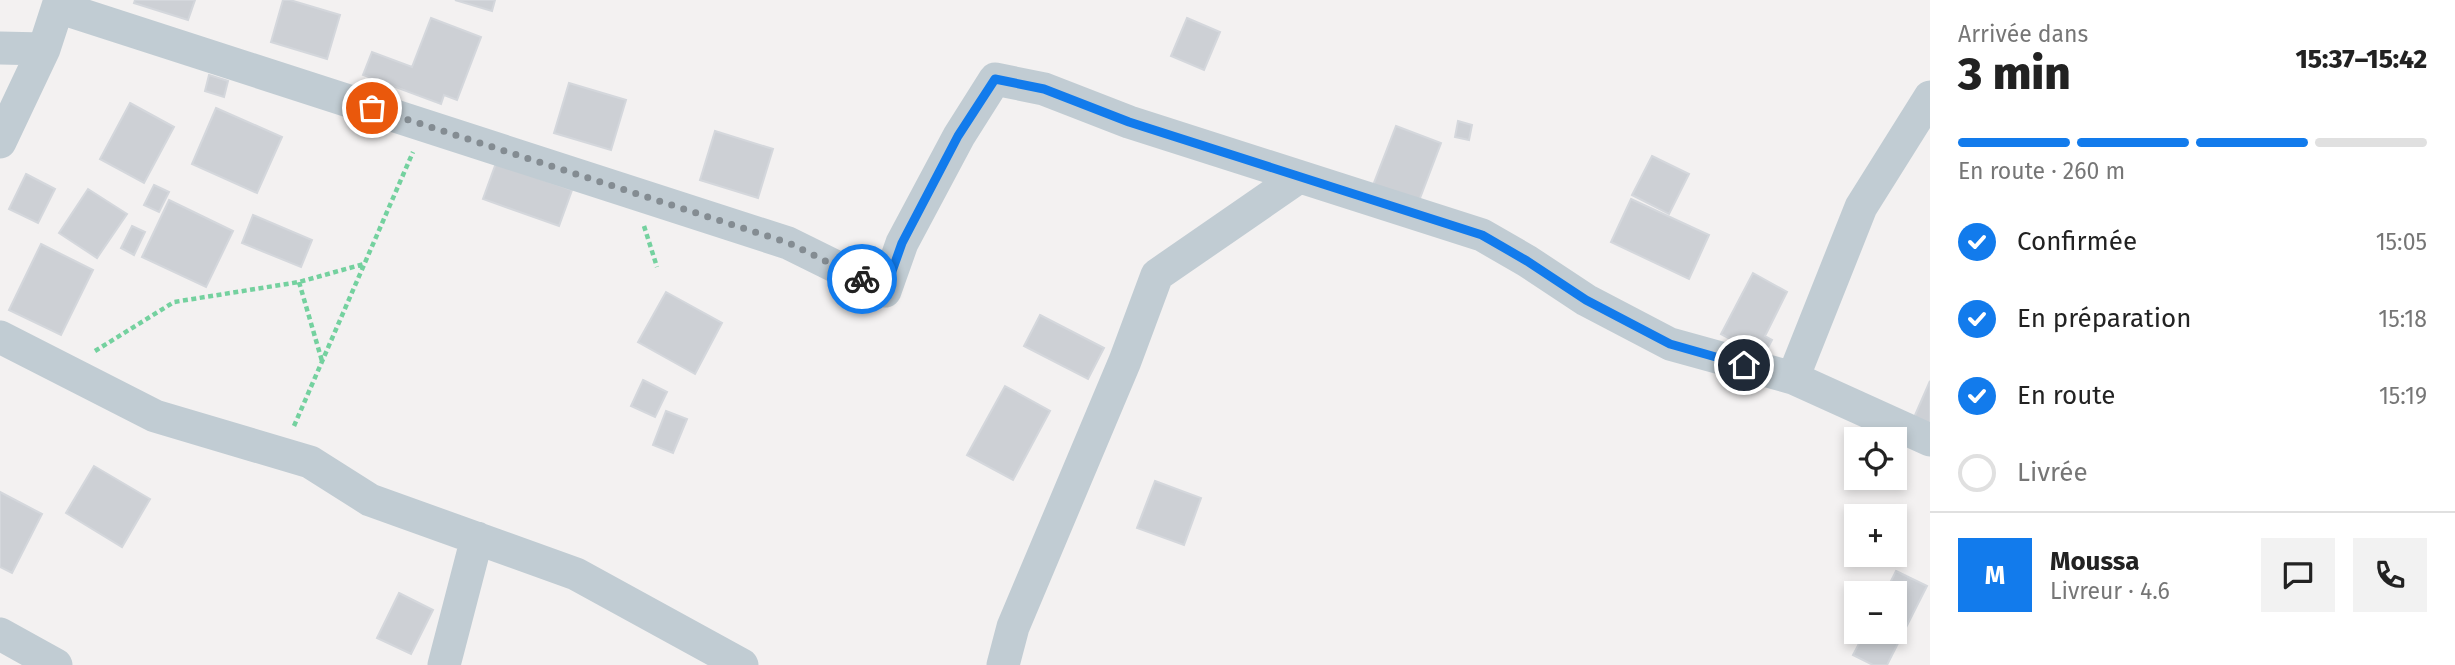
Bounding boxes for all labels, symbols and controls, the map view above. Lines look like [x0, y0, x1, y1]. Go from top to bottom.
text: Arrivée dans [1958, 20, 2088, 48]
text: 15:37–15:42 [2296, 44, 2427, 75]
text: 3 min [1958, 46, 2071, 101]
pin [342, 78, 402, 138]
icon: bag [353, 89, 391, 127]
text: En route · 260 m [1958, 157, 2125, 185]
icon: check [1958, 223, 1996, 261]
text: Confirmée [2017, 226, 2137, 257]
text: 15:05 [2376, 228, 2427, 256]
courier [827, 244, 897, 314]
icon: bike [843, 260, 881, 298]
icon: check [1958, 300, 1996, 338]
text: En préparation [2017, 303, 2191, 334]
text: 15:18 [2378, 305, 2427, 333]
pin [1714, 335, 1774, 395]
icon: home [1725, 346, 1763, 384]
icon: check [1958, 377, 1996, 415]
text: En route [2017, 380, 2116, 411]
text: 15:19 [2379, 382, 2427, 410]
map controls [1844, 427, 1907, 644]
button: locate [1844, 427, 1907, 490]
text: Livrée [2017, 457, 2088, 488]
button: + [1844, 504, 1907, 567]
button: chat [2261, 538, 2335, 612]
button: phone [2353, 538, 2427, 612]
text: Moussa [2050, 546, 2139, 577]
text: M [1985, 560, 2005, 591]
text: Livreur · 4.6 [2050, 577, 2170, 605]
button: − [1844, 581, 1907, 644]

